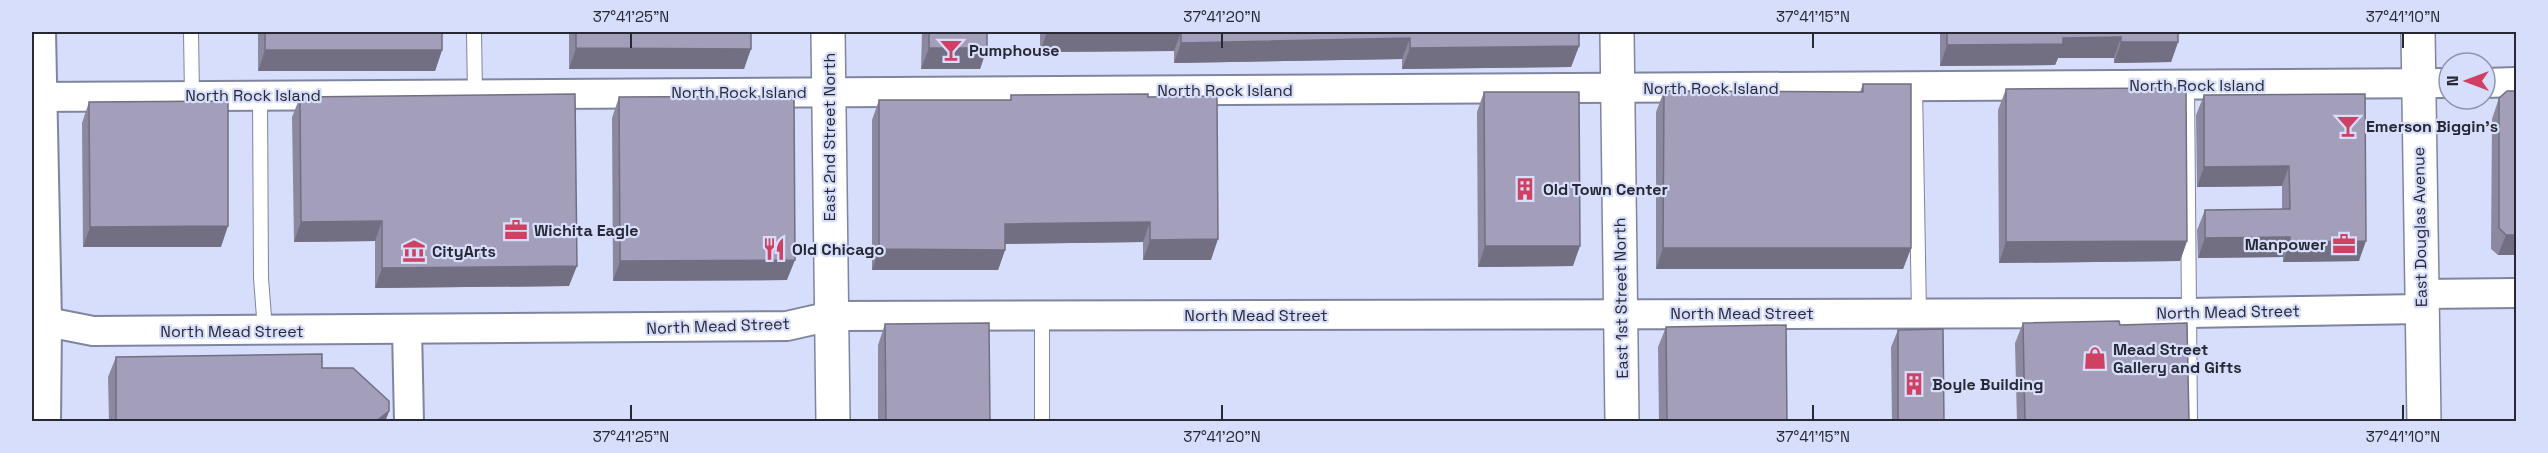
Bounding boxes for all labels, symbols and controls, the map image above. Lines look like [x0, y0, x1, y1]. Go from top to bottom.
text: 37°41'25"N [593, 7, 669, 26]
text: 37°41'20"N [1183, 7, 1261, 26]
text: 37°41'15"N [1776, 7, 1850, 26]
text: 37°41'10"N [2366, 7, 2440, 26]
bar icon: Pumphouse [938, 37, 964, 63]
place label: Pumphouse [969, 40, 1060, 61]
north arrow [2437, 51, 2497, 111]
street label: East 2nd Street North [819, 53, 840, 221]
street label: North Rock Island [2129, 75, 2265, 96]
text: N [2442, 76, 2463, 86]
street label: North Rock Island [1643, 78, 1779, 99]
street label: North Rock Island [1157, 80, 1293, 101]
street label: North Rock Island [671, 82, 807, 103]
street label: North Rock Island [185, 85, 321, 106]
bar icon: Emerson Biggin's [2335, 113, 2361, 139]
place label: Emerson Biggin's [2366, 116, 2498, 137]
street label: East Douglas Avenue [2408, 147, 2432, 307]
building icon: Old Town Center [1512, 176, 1538, 202]
place label: Old Town Center [1543, 179, 1668, 200]
office icon: Wichita Eagle [503, 217, 529, 243]
street label: East 1st Street North [1609, 217, 1633, 379]
place label: Wichita Eagle [534, 220, 638, 241]
office icon: Manpower [2331, 231, 2357, 257]
place label: Manpower [2245, 234, 2326, 255]
restaurant icon: Old Chicago [761, 236, 787, 262]
museum icon: CityArts [401, 238, 427, 264]
place label: Old Chicago [792, 239, 884, 260]
place label: CityArts [432, 241, 496, 262]
street label: North Mead Street [2156, 300, 2300, 324]
street label: North Mead Street [1670, 303, 1814, 324]
street label: North Mead Street [1184, 305, 1328, 326]
street label: North Mead Street [646, 313, 790, 339]
street label: North Mead Street [160, 321, 304, 342]
place label: Mead Street Gallery and Gifts [2113, 339, 2242, 378]
shop icon: Mead Street Gallery and Gifts [2082, 345, 2108, 371]
building icon: Boyle Building [1901, 371, 1927, 397]
place label: Boyle Building [1932, 374, 2043, 395]
text: 37°41'25"N [593, 427, 669, 446]
text: 37°41'20"N [1183, 427, 1261, 446]
text: 37°41'15"N [1776, 427, 1850, 446]
text: 37°41'10"N [2366, 427, 2440, 446]

